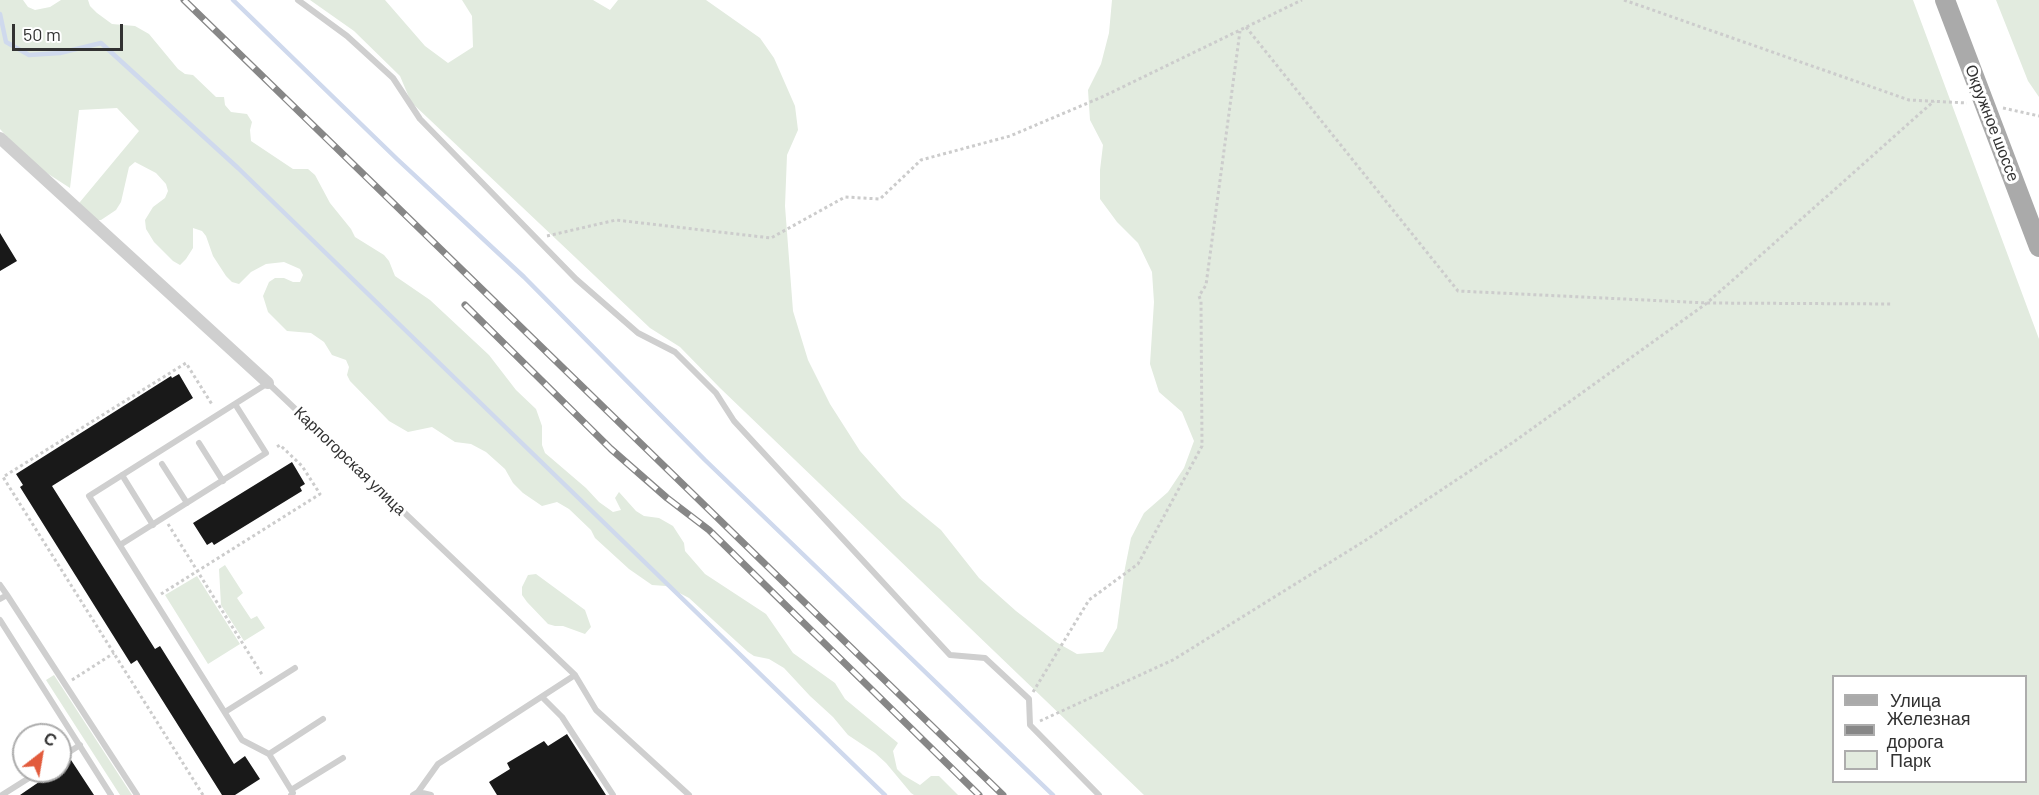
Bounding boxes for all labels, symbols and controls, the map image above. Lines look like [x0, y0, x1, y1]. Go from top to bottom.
scale bar [15, 12, 126, 50]
text: 50 m [23, 23, 61, 45]
street label: Окружное шоссе [1961, 62, 2023, 184]
street label: Карпогорская улица [290, 403, 410, 519]
legend [1832, 675, 2027, 783]
text: Улица [1890, 689, 1941, 711]
text: Железная дорога [1887, 707, 1971, 752]
north arrow [12, 723, 72, 783]
text: С [41, 728, 60, 750]
text: Парк [1890, 749, 1931, 771]

